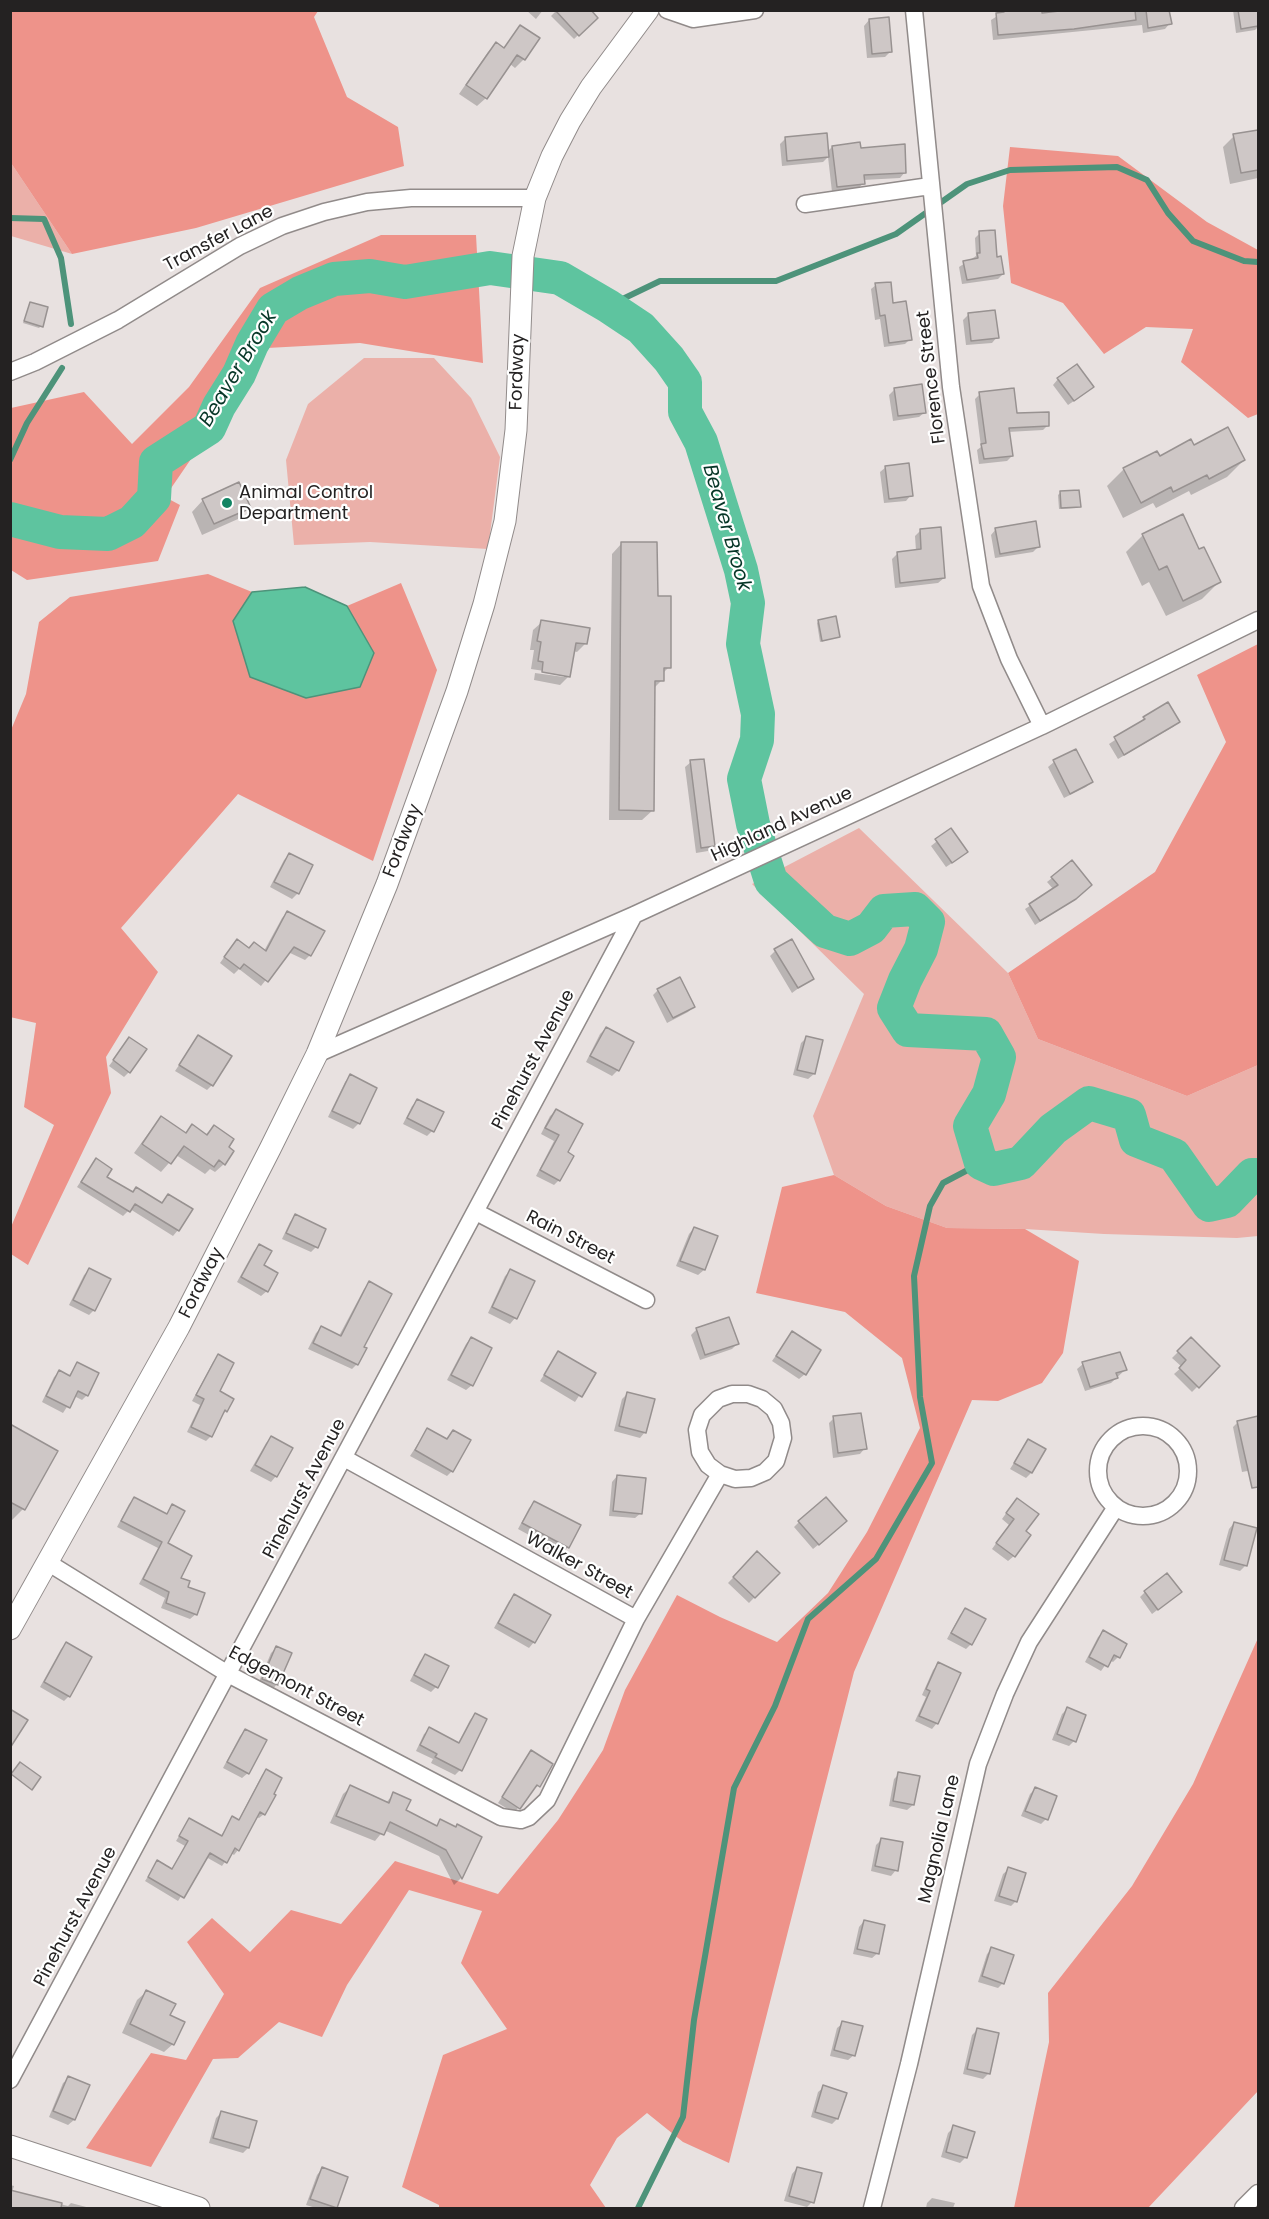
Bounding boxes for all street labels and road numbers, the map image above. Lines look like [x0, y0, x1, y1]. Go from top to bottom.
street label: Transfer Lane [161, 201, 277, 277]
street label: Florence Street [913, 309, 951, 445]
street label: Fordway [506, 333, 530, 411]
street label: Highland Avenue [708, 783, 856, 867]
street label: Fordway [379, 801, 427, 881]
street label: Pinehurst Avenue [488, 986, 580, 1134]
street label: Rain Street [522, 1206, 618, 1270]
street label: Fordway [175, 1244, 229, 1322]
street label: Pinehurst Avenue [259, 1415, 351, 1563]
street label: Walker Street [522, 1528, 636, 1604]
street label: Edgemont Street [225, 1642, 367, 1732]
street label: Magnolia Lane [915, 1773, 965, 1905]
street label: Pinehurst Avenue [30, 1843, 122, 1991]

